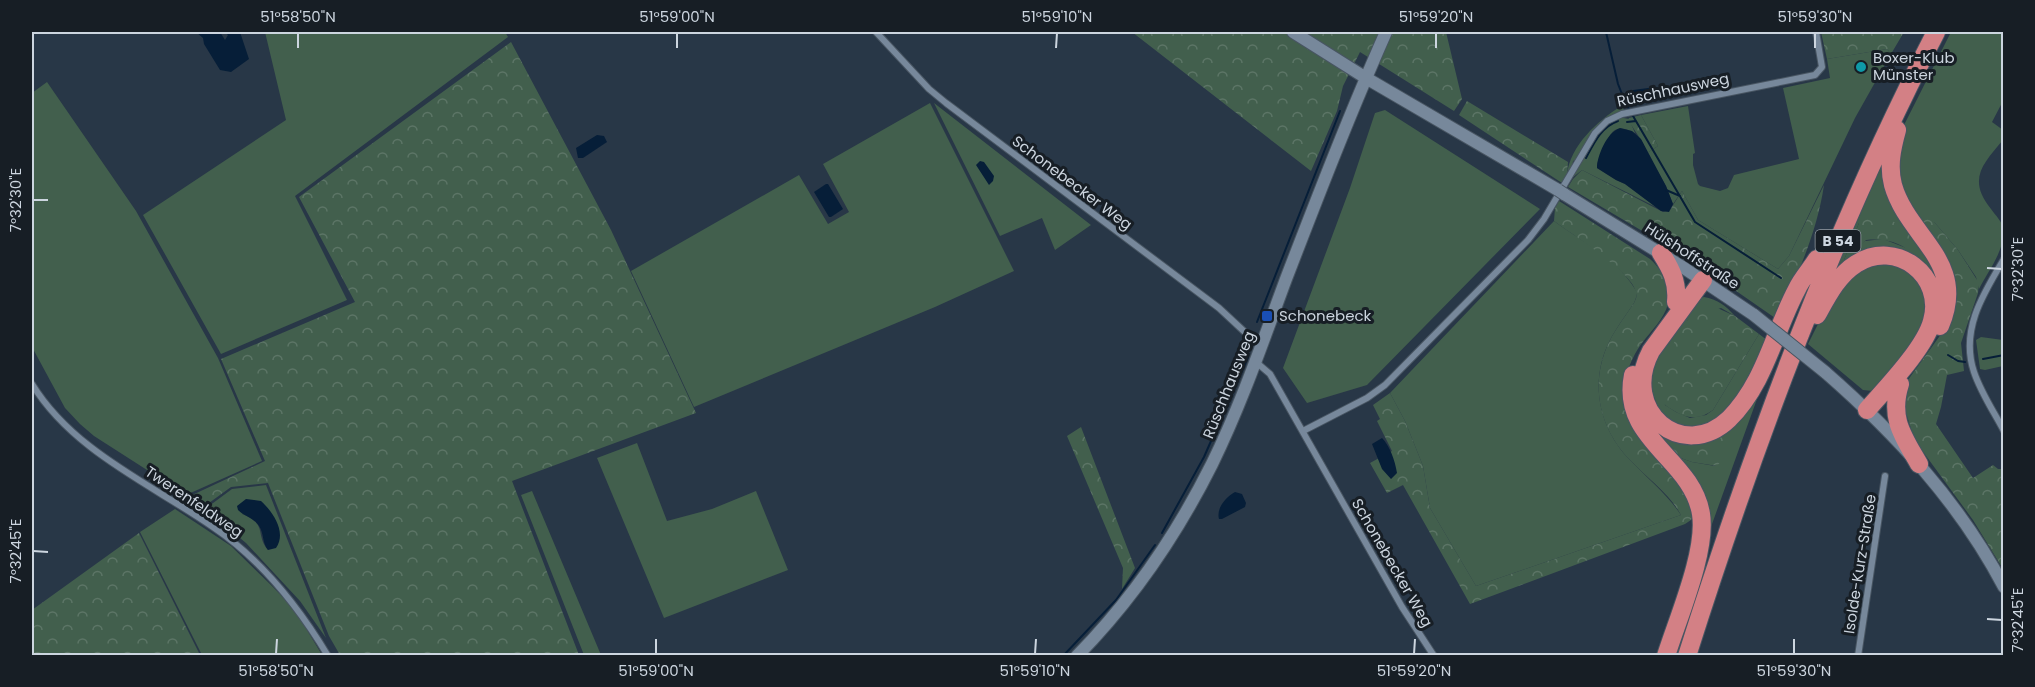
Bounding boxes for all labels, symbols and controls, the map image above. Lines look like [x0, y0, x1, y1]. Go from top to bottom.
text: 51°58'50"N [260, 6, 336, 27]
text: 51°59'00"N [639, 6, 715, 27]
text: 51°59'10"N [1022, 6, 1092, 27]
text: 51°59'20"N [1399, 6, 1473, 27]
text: 51°59'30"N [1778, 6, 1852, 27]
place label: Boxer-Klub Münster [1873, 47, 1955, 85]
marker: Boxer-Klub Münster [1854, 60, 1868, 74]
street label: Rüschhausweg [1615, 67, 1731, 112]
street label: Schonebecker Weg [1008, 131, 1137, 235]
text: 7°32'30"E [5, 168, 26, 232]
street label: Hülshoffstraße [1641, 217, 1744, 294]
road number: B 54 [1816, 230, 1860, 252]
text: 7°32'30"E [2007, 237, 2028, 301]
place label: Schonebeck [1279, 305, 1372, 326]
marker: Schonebeck [1260, 309, 1274, 323]
street label: Rüschhausweg [1197, 328, 1260, 442]
street label: Twerenfeldweg [141, 461, 247, 542]
street label: Isolde-Kurz-Straße [1838, 492, 1881, 635]
street label: Schonebecker Weg [1347, 495, 1438, 631]
text: 7°32'45"E [5, 518, 26, 584]
text: 7°32'45"E [2007, 587, 2028, 653]
text: 51°58'50"N [238, 660, 314, 681]
text: 51°59'00"N [618, 660, 694, 681]
text: 51°59'10"N [1000, 660, 1070, 681]
text: 51°59'20"N [1377, 660, 1451, 681]
text: 51°59'30"N [1757, 660, 1831, 681]

